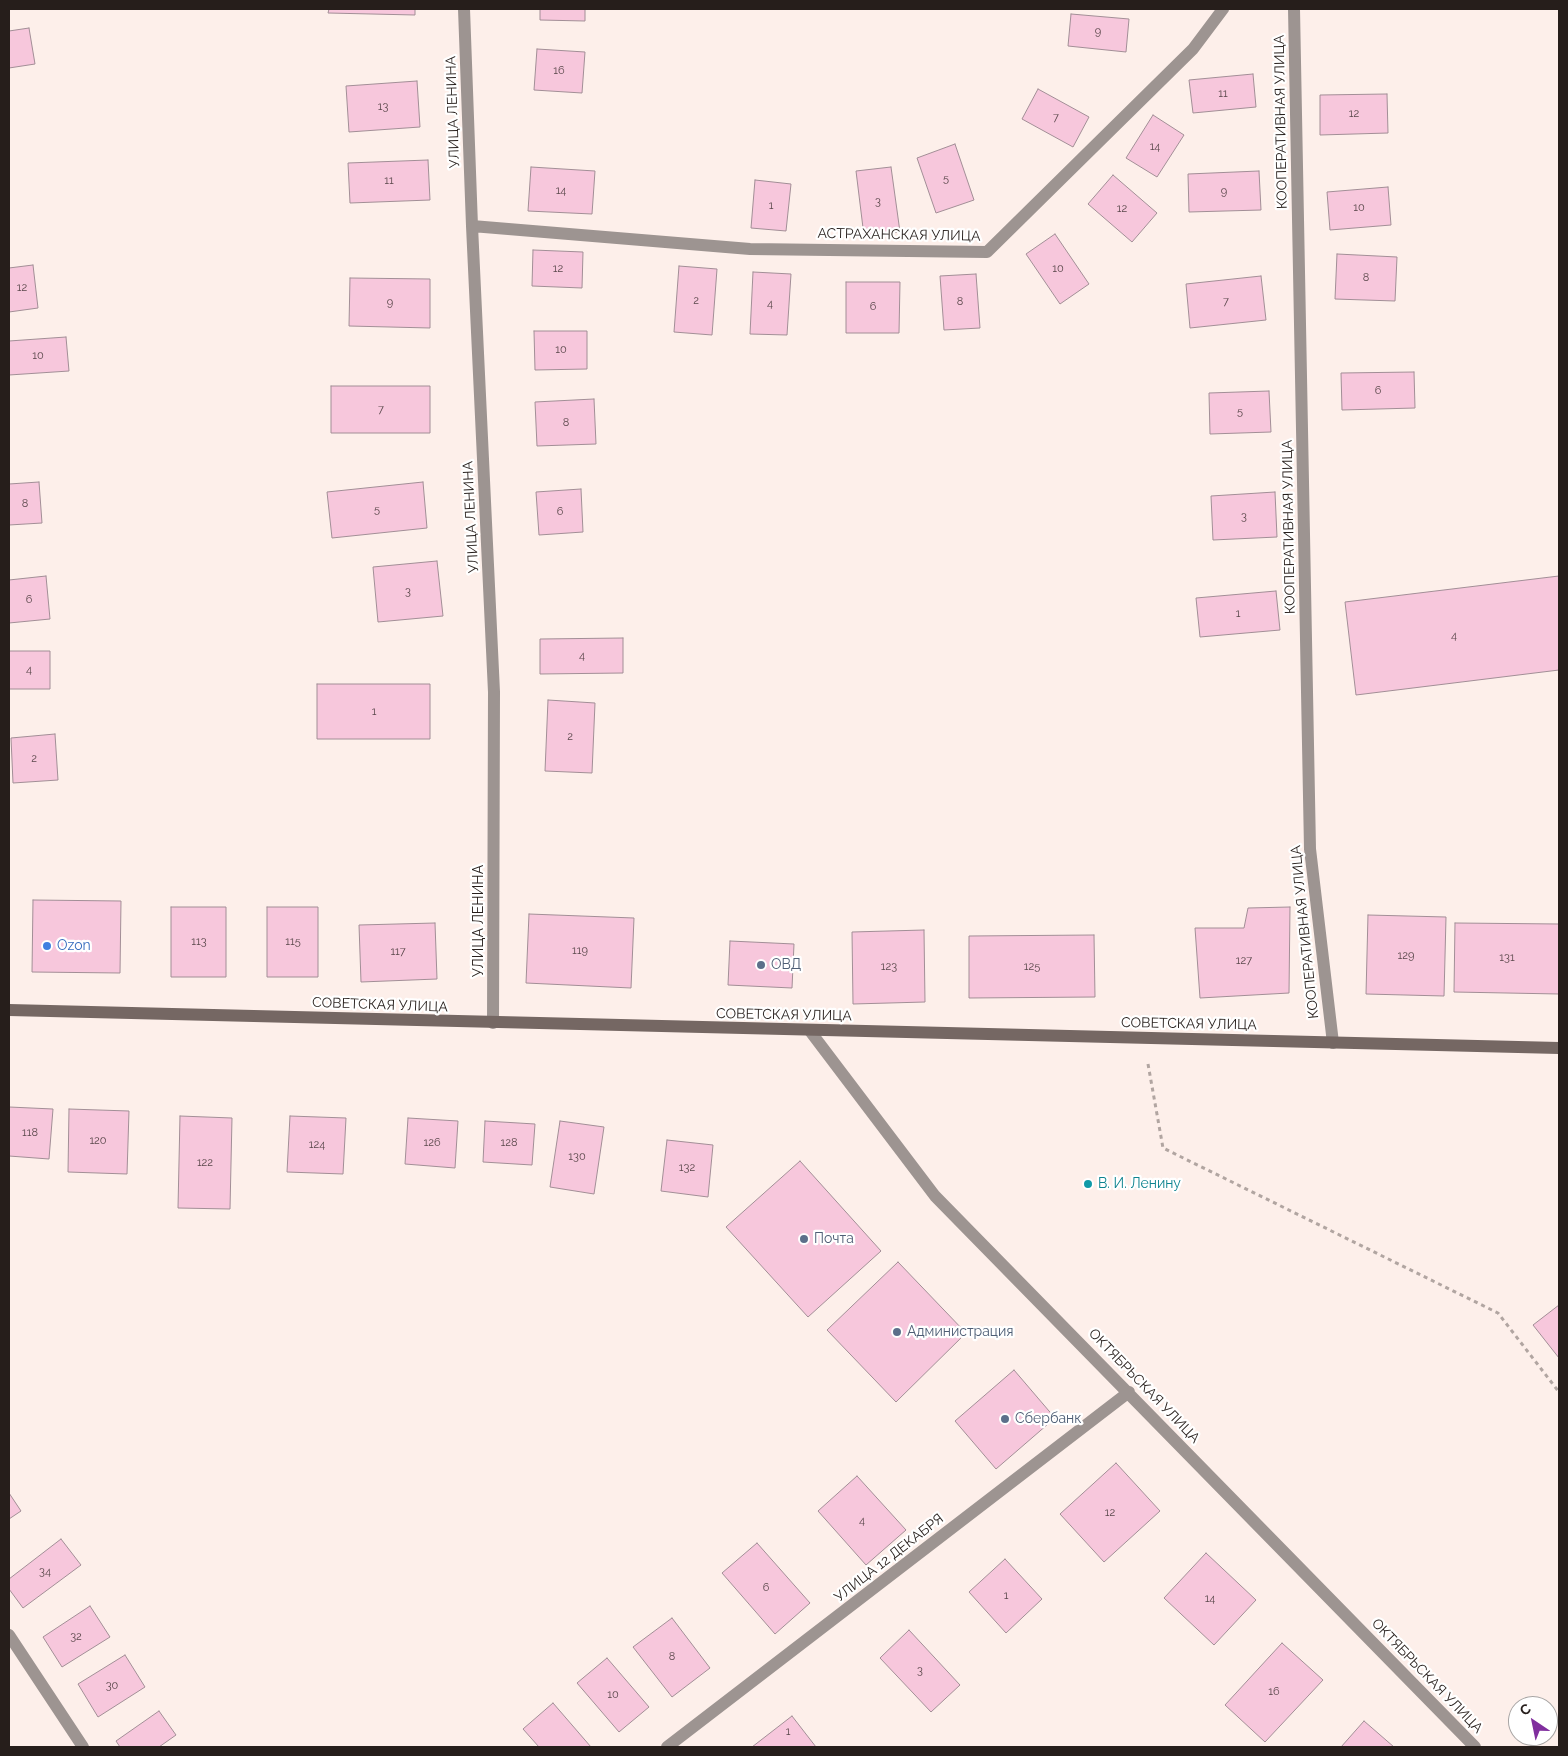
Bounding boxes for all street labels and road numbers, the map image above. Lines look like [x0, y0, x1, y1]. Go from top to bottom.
street label: КООПЕРАТИВНАЯ УЛИЦА [1271, 35, 1291, 209]
street label: УЛИЦА ЛЕНИНА [443, 56, 463, 168]
street label: АСТРАХАНСКАЯ УЛИЦА [817, 225, 981, 245]
street label: КООПЕРАТИВНАЯ УЛИЦА [1279, 440, 1299, 614]
street label: УЛИЦА ЛЕНИНА [460, 461, 482, 573]
street label: КООПЕРАТИВНАЯ УЛИЦА [1288, 844, 1322, 1020]
street label: УЛИЦА ЛЕНИНА [471, 865, 487, 977]
street label: СОВЕТСКАЯ УЛИЦА [312, 994, 448, 1016]
street label: СОВЕТСКАЯ УЛИЦА [716, 1005, 852, 1025]
street label: СОВЕТСКАЯ УЛИЦА [1121, 1014, 1257, 1034]
street label: ОКТЯБРЬСКАЯ УЛИЦА [1085, 1325, 1203, 1447]
street label: УЛИЦА 12 ДЕКАБРЯ [831, 1510, 947, 1606]
street label: ОКТЯБРЬСКАЯ УЛИЦА [1368, 1615, 1486, 1737]

